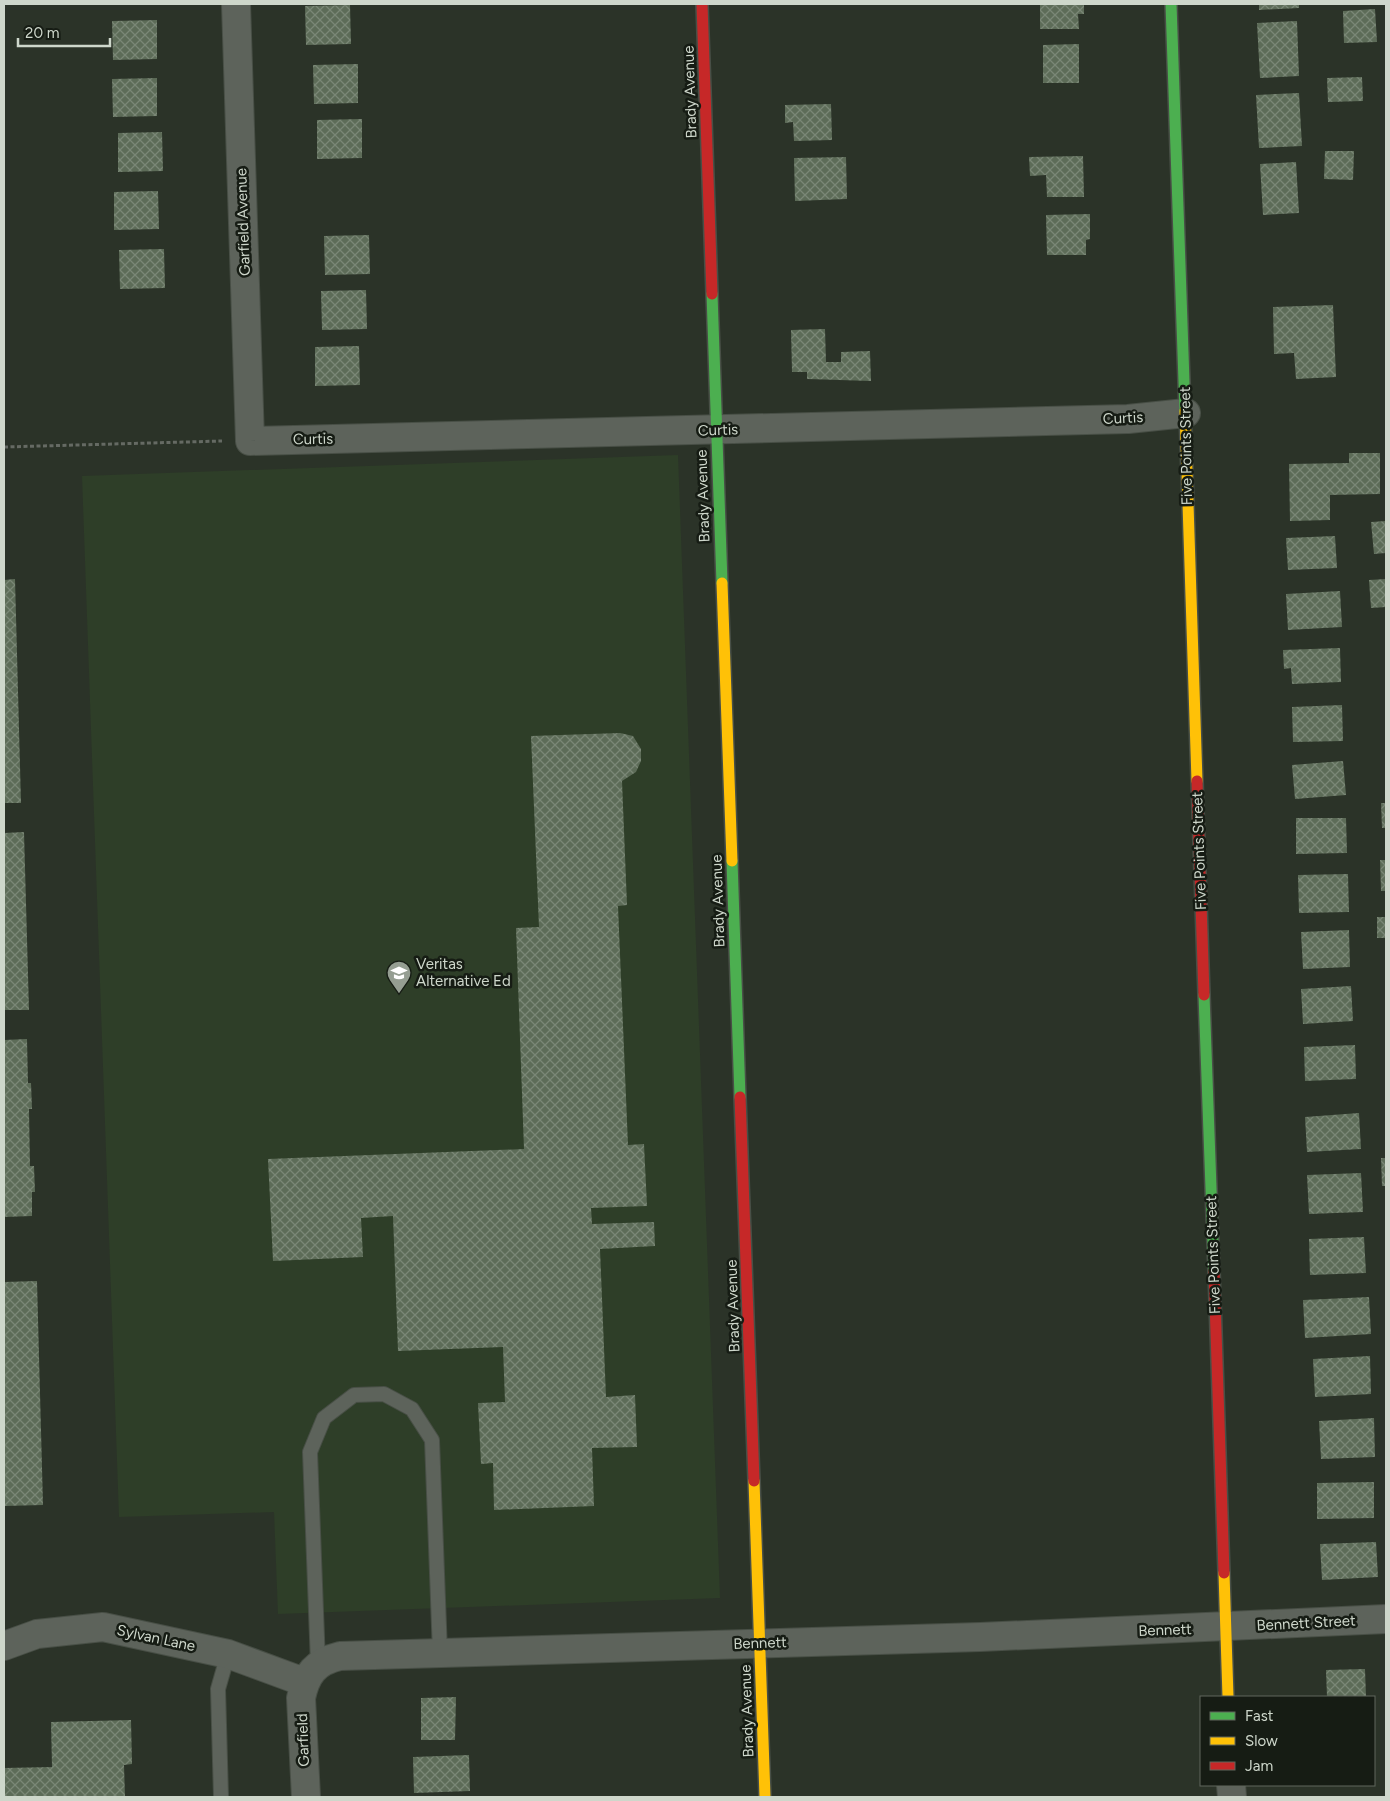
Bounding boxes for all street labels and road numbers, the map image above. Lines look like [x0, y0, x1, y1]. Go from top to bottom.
street label: Brady Avenue [679, 45, 701, 139]
street label: Garfield Avenue [232, 168, 254, 276]
street label: Five Points Street [1176, 386, 1196, 505]
street label: Curtis [1102, 408, 1144, 428]
street label: Curtis [697, 420, 739, 440]
street label: Curtis [293, 430, 333, 448]
street label: Brady Avenue [692, 449, 714, 543]
street label: Five Points Street [1188, 791, 1210, 911]
street label: Brady Avenue [707, 854, 729, 948]
street label: Five Points Street [1202, 1195, 1224, 1315]
street label: Brady Avenue [722, 1259, 744, 1353]
street label: Bennett Street [1256, 1611, 1356, 1635]
street label: Bennett [1138, 1620, 1192, 1640]
street label: Sylvan Lane [115, 1621, 197, 1655]
street label: Bennett [733, 1633, 787, 1653]
street label: Brady Avenue [736, 1664, 758, 1758]
street label: Garfield [293, 1713, 313, 1767]

